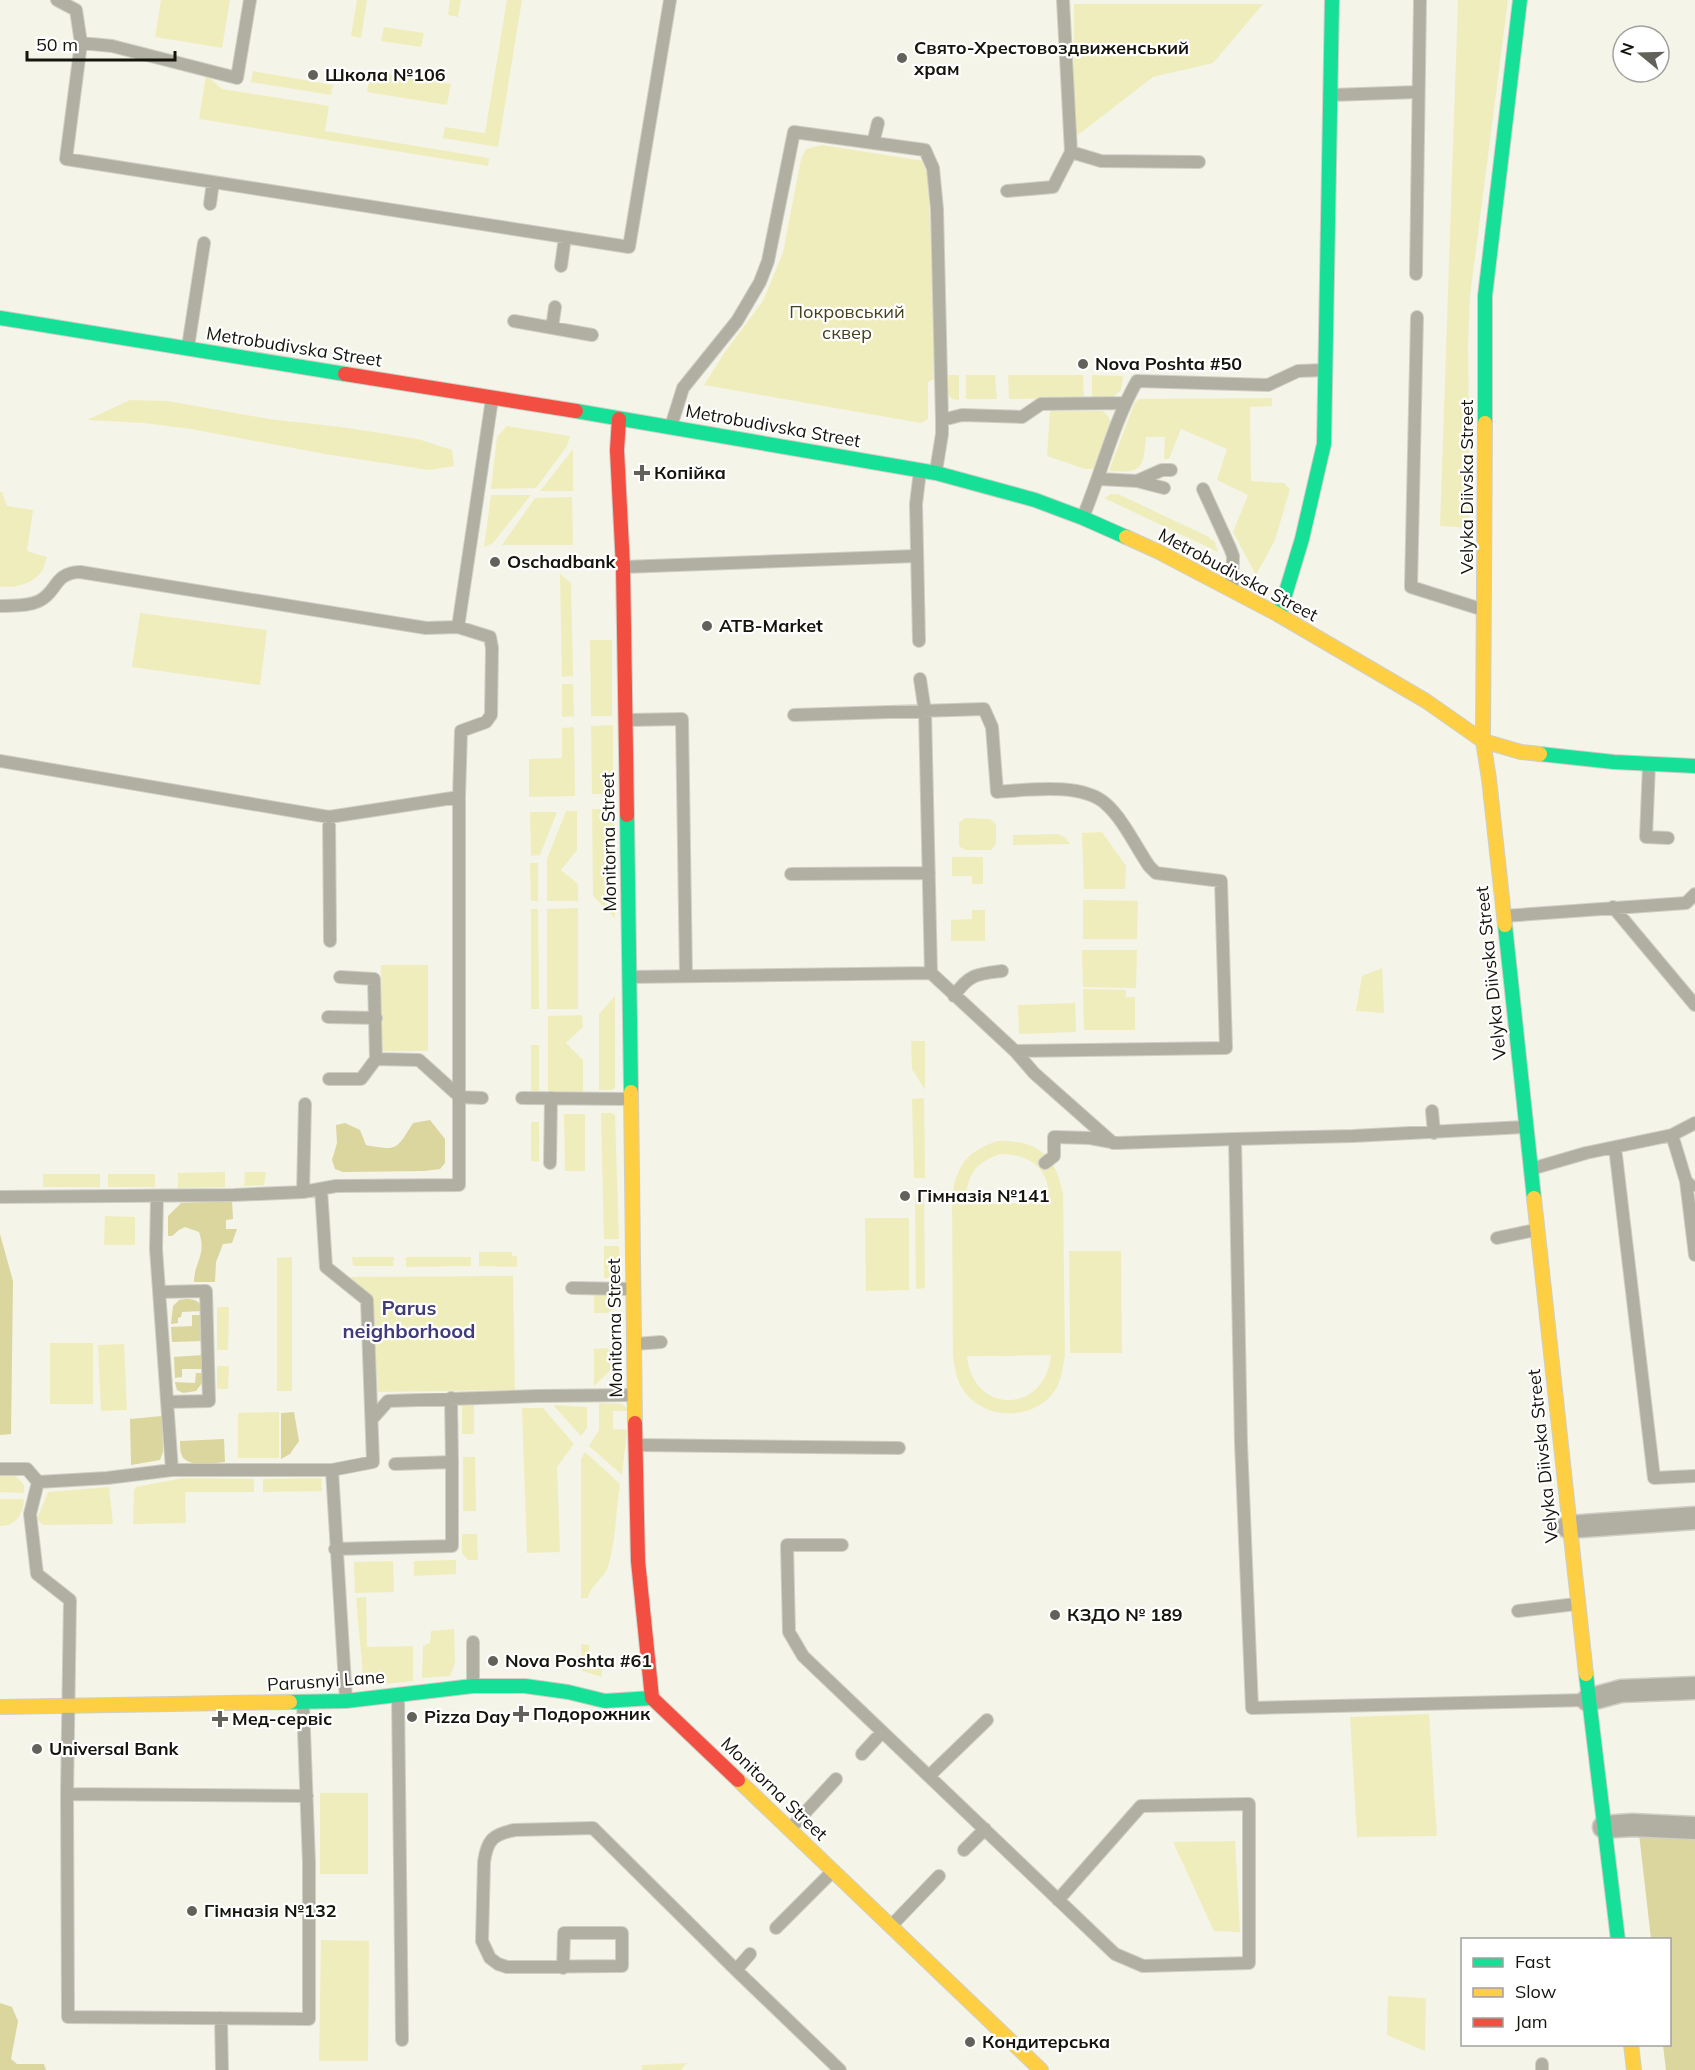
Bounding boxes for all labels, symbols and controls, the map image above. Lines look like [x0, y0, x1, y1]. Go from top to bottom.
scale bar [27, 24, 176, 62]
north arrow [1611, 24, 1671, 84]
text: 50 m [36, 33, 78, 56]
place label: Свято-Хрестовоздвиженський храм [913, 36, 1189, 80]
text: N [1615, 40, 1638, 58]
marker: Свято-Хрестовоздвиженський храм [895, 51, 909, 65]
place label: Школа №106 [325, 63, 446, 86]
marker: Школа №106 [306, 68, 320, 82]
park label: Покровський сквер [789, 300, 905, 344]
street label: Metrobudivska Street [205, 321, 383, 372]
place label: Nova Poshta #50 [1095, 352, 1242, 375]
marker: Nova Poshta #50 [1076, 357, 1090, 371]
street label: Metrobudivska Street [684, 399, 862, 452]
street label: Velyka Diivska Street [1455, 400, 1478, 574]
place label: Копійка [654, 461, 726, 484]
marker: Копійка [635, 466, 649, 480]
street label: Metrobudivska Street [1155, 523, 1322, 626]
place label: Oschadbank [507, 550, 617, 573]
marker: Oschadbank [488, 555, 502, 569]
place label: ATB-Market [719, 614, 823, 637]
marker: ATB-Market [700, 619, 714, 633]
street label: Monitorna Street [596, 772, 621, 912]
street label: Velyka Diivska Street [1470, 885, 1511, 1061]
place label: Гімназія №141 [917, 1184, 1050, 1207]
marker: Гімназія №141 [898, 1189, 912, 1203]
street label: Monitorna Street [602, 1258, 627, 1398]
district label: Parus neighborhood [343, 1295, 475, 1343]
street label: Velyka Diivska Street [1522, 1368, 1563, 1544]
place label: КЗДО № 189 [1067, 1603, 1183, 1626]
marker: КЗДО № 189 [1048, 1608, 1062, 1622]
place label: Nova Poshta #61 [505, 1649, 652, 1672]
marker: Nova Poshta #61 [486, 1654, 500, 1668]
street label: Parusnyi Lane [266, 1665, 386, 1696]
place label: Подорожник [533, 1702, 651, 1725]
place label: Pizza Day [424, 1705, 510, 1728]
place label: Мед-сервіс [232, 1707, 332, 1730]
marker: Подорожник [514, 1707, 528, 1721]
marker: Pizza Day [405, 1710, 419, 1724]
marker: Мед-сервіс [213, 1712, 227, 1726]
street label: Monitorna Street [716, 1732, 832, 1845]
place label: Universal Bank [49, 1737, 180, 1760]
marker: Universal Bank [30, 1742, 44, 1756]
place label: Гімназія №132 [204, 1899, 337, 1922]
marker: Гімназія №132 [185, 1904, 199, 1918]
legend [1461, 1938, 1671, 2046]
text: Fast [1515, 1950, 1551, 1973]
text: Slow [1515, 1980, 1557, 2003]
text: Jam [1515, 2010, 1548, 2033]
place label: Кондитерська [982, 2030, 1110, 2053]
marker: Кондитерська [963, 2035, 977, 2049]

